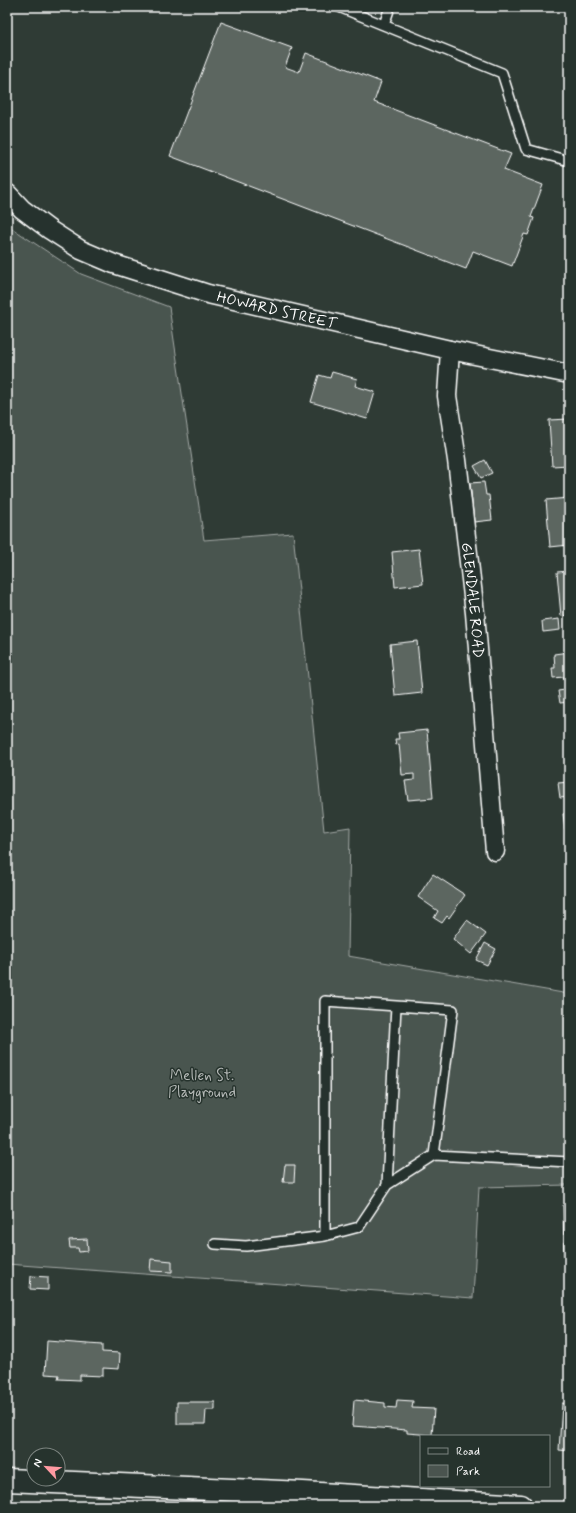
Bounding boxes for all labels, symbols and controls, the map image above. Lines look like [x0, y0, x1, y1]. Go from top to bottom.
street label: HOWARD STREET [215, 287, 339, 335]
street label: GLENDALE ROAD [456, 541, 488, 659]
park label: Mellen St. Playground [168, 1066, 236, 1103]
legend [420, 1435, 550, 1487]
text: Road [456, 1444, 480, 1460]
north arrow [26, 1447, 66, 1487]
text: N [30, 1457, 46, 1469]
text: Park [456, 1464, 480, 1480]

